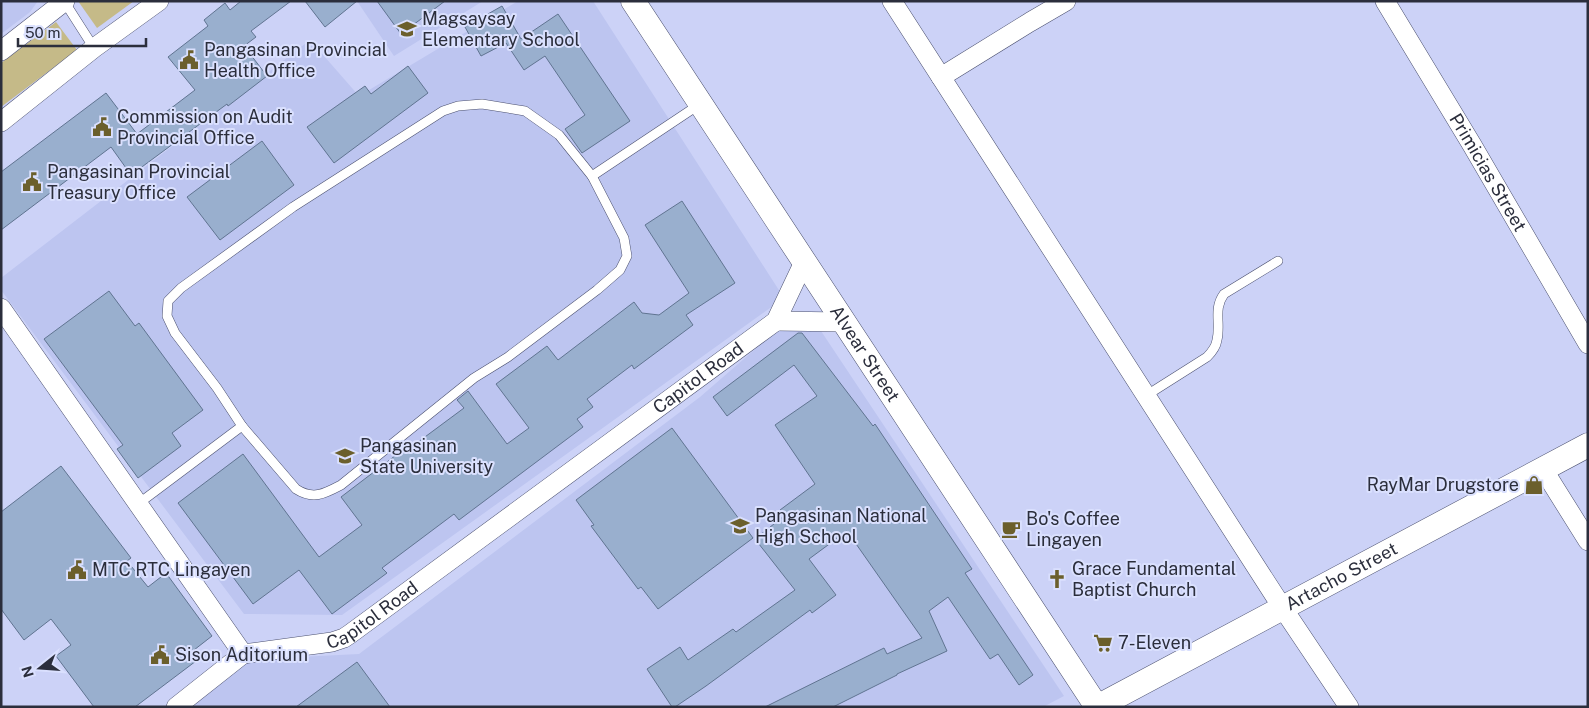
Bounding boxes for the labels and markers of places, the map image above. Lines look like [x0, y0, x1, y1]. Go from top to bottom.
place label: Magsaysay Elementary School [422, 8, 580, 50]
school or university icon: Magsaysay Elementary School [396, 18, 418, 40]
place label: Pangasinan Provincial Health Office [204, 39, 387, 81]
public building icon: Pangasinan Provincial Health Office [178, 49, 200, 71]
place label: Commission on Audit Provincial Office [117, 106, 293, 148]
public building icon: Commission on Audit Provincial Office [91, 116, 113, 138]
place label: Pangasinan Provincial Treasury Office [47, 161, 230, 203]
public building icon: Pangasinan Provincial Treasury Office [21, 171, 43, 193]
place label: Pangasinan State University [360, 435, 494, 477]
school or university icon: Pangasinan State University [334, 445, 356, 467]
place label: RayMar Drugstore [1367, 474, 1519, 495]
shop icon: RayMar Drugstore [1523, 474, 1545, 496]
place label: Pangasinan National High School [755, 505, 927, 547]
place label: Bo's Coffee Lingayen [1026, 508, 1120, 550]
school or university icon: Pangasinan National High School [729, 515, 751, 537]
cafe icon: Bo's Coffee Lingayen [1000, 518, 1022, 540]
place label: Grace Fundamental Baptist Church [1072, 558, 1236, 600]
public building icon: MTC RTC Lingayen [66, 559, 88, 581]
place label: MTC RTC Lingayen [92, 559, 251, 580]
church icon: Grace Fundamental Baptist Church [1046, 568, 1068, 590]
supermarket icon: 7-Eleven [1092, 632, 1114, 654]
place label: 7-Eleven [1118, 632, 1191, 653]
public building icon: Sison Aditorium [149, 644, 171, 666]
place label: Sison Aditorium [175, 644, 308, 665]

